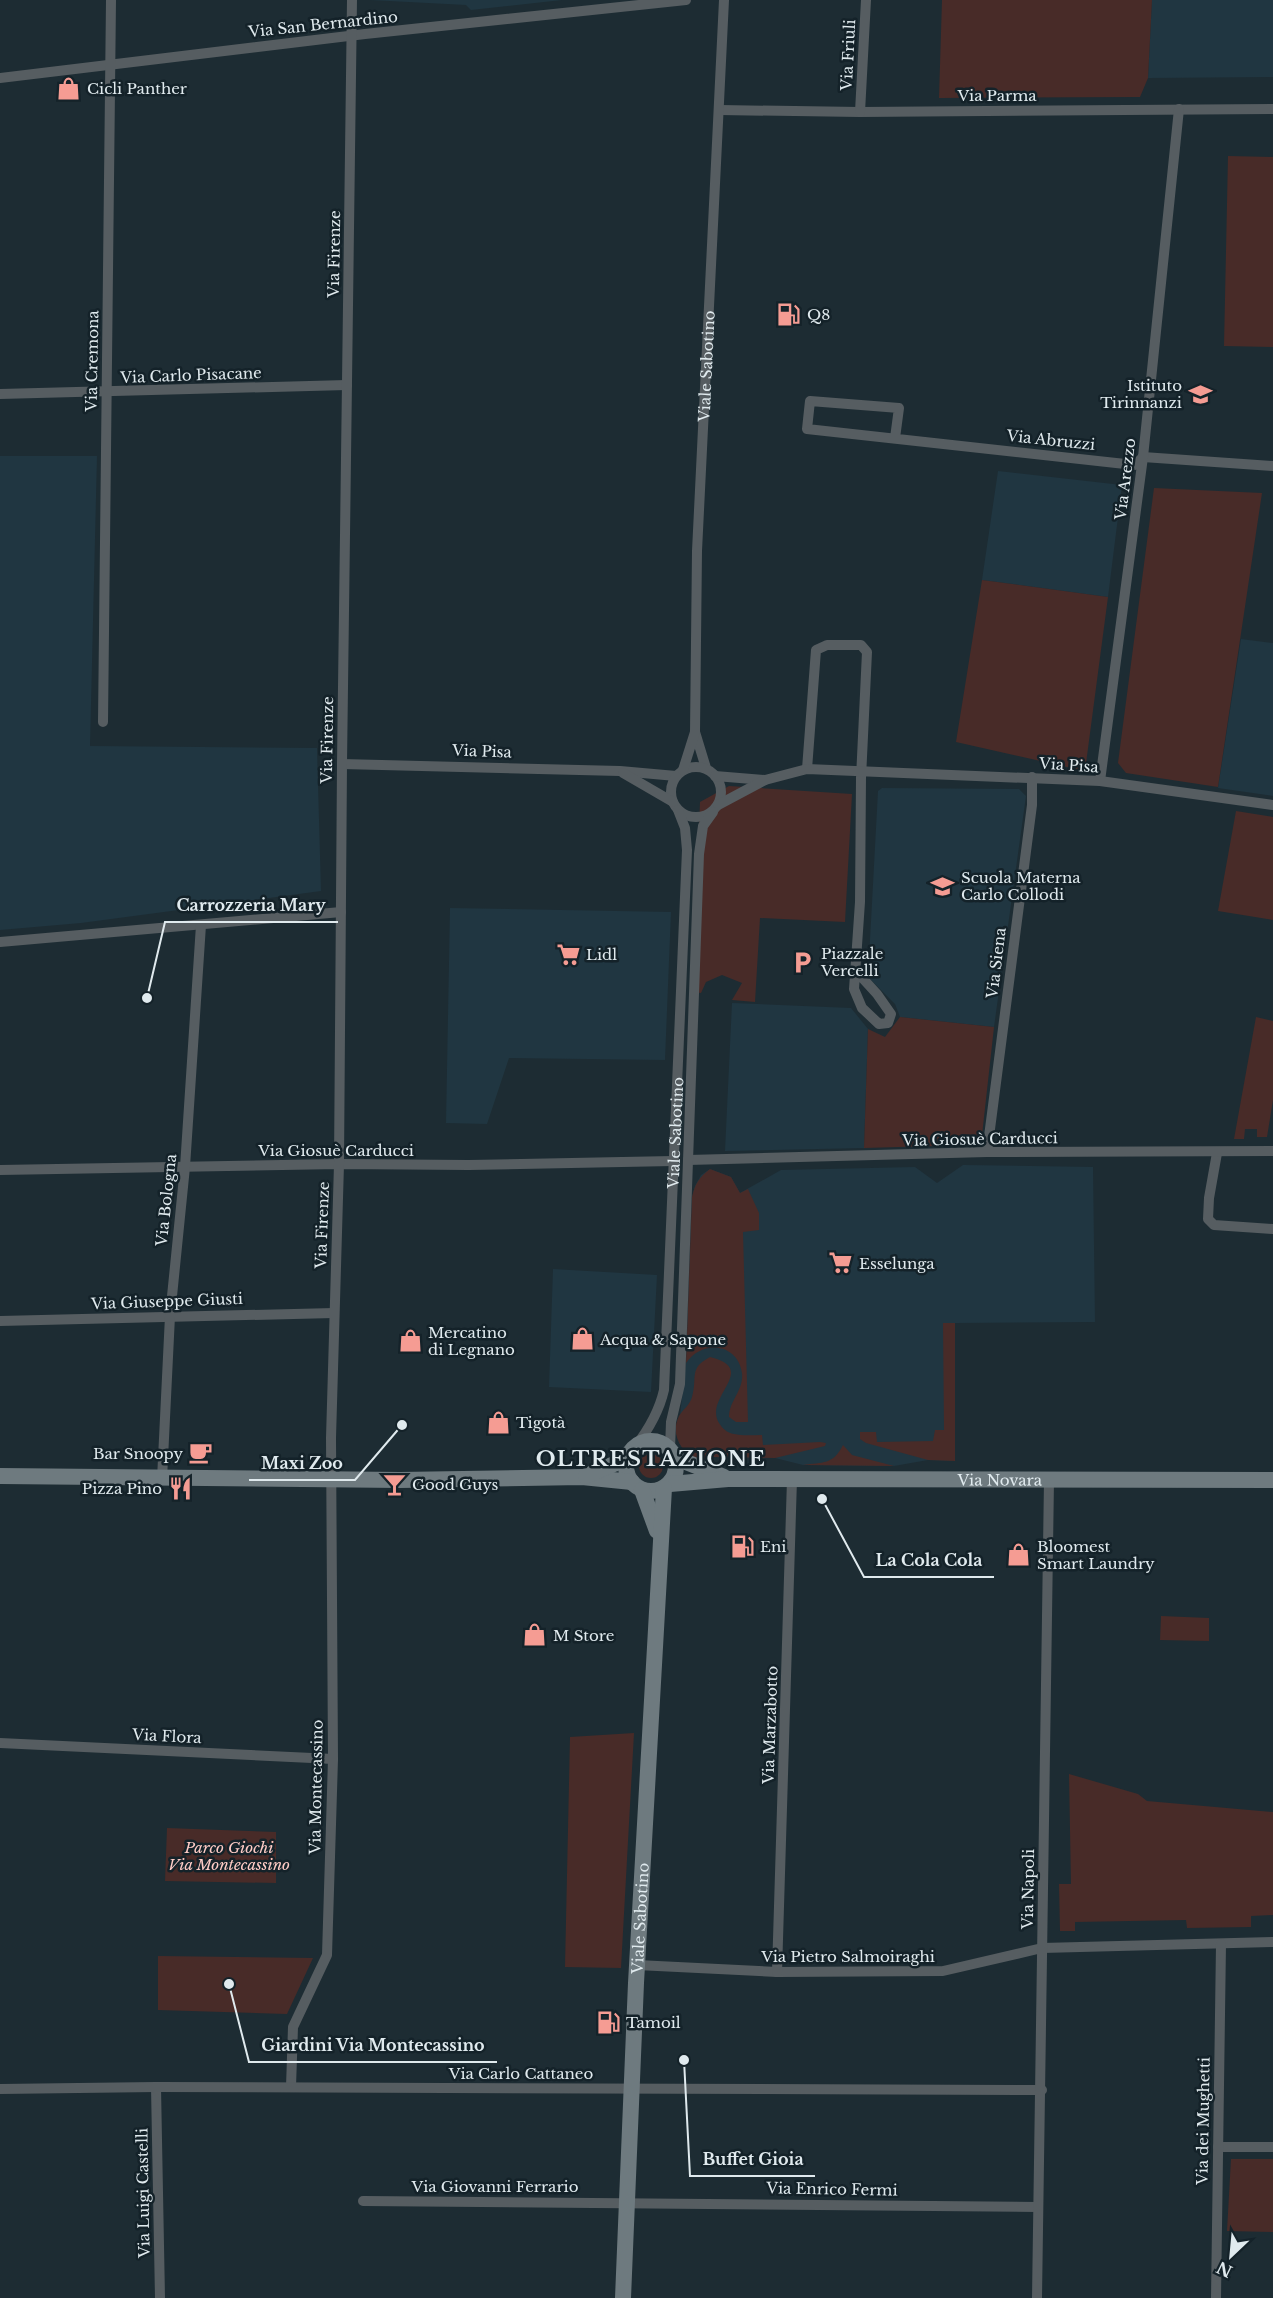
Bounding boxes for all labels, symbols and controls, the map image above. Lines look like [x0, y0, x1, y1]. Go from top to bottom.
street label: Via San Bernardino [246, 7, 399, 41]
street label: Via Friuli [837, 19, 859, 92]
shop icon: Cicli Panther [56, 75, 82, 101]
place label: Cicli Panther [87, 79, 188, 98]
street label: Via Parma [956, 86, 1037, 105]
street label: Via Firenze [324, 210, 344, 299]
fuel station icon: Q8 [776, 301, 802, 327]
place label: Q8 [807, 305, 830, 324]
street label: Via Cremona [82, 309, 102, 413]
street label: Viale Sabotino [694, 310, 718, 423]
street label: Via Carlo Pisacane [119, 363, 262, 387]
place label: Istituto Tirinnanzi [1100, 376, 1182, 412]
school or university icon: Istituto Tirinnanzi [1187, 381, 1213, 407]
street label: Via Abruzzi [1005, 426, 1096, 454]
street label: Via Arezzo [1110, 437, 1139, 522]
street label: Via Firenze [317, 696, 337, 785]
street label: Via Pisa [451, 740, 513, 762]
street label: Via Pisa [1038, 753, 1100, 777]
place label: Scuola Materna Carlo Collodi [961, 868, 1081, 904]
school or university icon: Scuola Materna Carlo Collodi [930, 873, 956, 899]
callout: Carrozzeria Mary [165, 888, 338, 922]
text: Carrozzeria Mary [176, 895, 326, 915]
street label: Via Siena [982, 926, 1010, 1001]
supermarket icon: Lidl [555, 941, 581, 967]
place label: Piazzale Vercelli [820, 944, 883, 980]
place label: Lidl [586, 945, 617, 964]
parking icon: Piazzale Vercelli [790, 949, 816, 975]
street label: Viale Sabotino [663, 1076, 687, 1190]
street label: Via Giosuè Carducci [901, 1128, 1058, 1150]
street label: Via Giosuè Carducci [257, 1141, 414, 1160]
street label: Via Bologna [152, 1152, 180, 1248]
street label: Via Firenze [311, 1181, 333, 1270]
supermarket icon: Esselunga [828, 1250, 854, 1276]
place label: Esselunga [859, 1254, 935, 1273]
street label: Via Giuseppe Giusti [90, 1289, 243, 1313]
place label: Mercatino di Legnano [428, 1323, 515, 1359]
shop icon: Acqua & Sapone [569, 1326, 595, 1352]
shop icon: Mercatino di Legnano [397, 1328, 423, 1354]
place label: Acqua & Sapone [599, 1330, 726, 1349]
shop icon: Tigotà [485, 1409, 511, 1435]
place label: Tigotà [516, 1413, 566, 1432]
cafe icon: Bar Snoopy [188, 1440, 214, 1466]
place label: Bar Snoopy [93, 1444, 183, 1463]
callout: Maxi Zoo [249, 1446, 355, 1480]
district label: OLTRESTAZIONE [536, 1446, 766, 1472]
text: Maxi Zoo [261, 1453, 343, 1473]
street label: Via Novara [956, 1470, 1043, 1489]
bar icon: Good Guys [381, 1471, 407, 1497]
restaurant icon: Pizza Pino [167, 1475, 193, 1501]
place label: Good Guys [412, 1475, 499, 1494]
place label: Pizza Pino [82, 1479, 162, 1498]
fuel station icon: Eni [729, 1533, 755, 1559]
place label: Eni [760, 1537, 786, 1556]
place label: Bloomest Smart Laundry [1037, 1537, 1155, 1573]
shop icon: Bloomest Smart Laundry [1006, 1542, 1032, 1568]
callout: La Cola Cola [864, 1543, 994, 1577]
text: La Cola Cola [876, 1550, 982, 1570]
shop icon: M Store [522, 1622, 548, 1648]
place label: M Store [553, 1626, 614, 1645]
street label: Via Marzabotto [758, 1665, 782, 1786]
street label: Via Montecassino [305, 1719, 327, 1856]
street label: Via Flora [131, 1725, 203, 1747]
park label: Parco Giochi Via Montecassino [168, 1838, 290, 1874]
street label: Via Napoli [1018, 1849, 1038, 1930]
street label: Viale Sabotino [627, 1862, 652, 1976]
street label: Via Pietro Salmoiraghi [760, 1947, 935, 1966]
fuel station icon: Tamoil [595, 2009, 621, 2035]
place label: Tamoil [626, 2013, 681, 2032]
callout: Giardini Via Montecassino [249, 2028, 497, 2062]
text: Giardini Via Montecassino [261, 2035, 485, 2055]
street label: Via dei Mughetti [1192, 2057, 1214, 2186]
street label: Via Carlo Cattaneo [448, 2064, 593, 2083]
street label: Via Luigi Castelli [132, 2128, 154, 2259]
callout: Buffet Gioia [690, 2142, 815, 2176]
text: Buffet Gioia [702, 2149, 804, 2169]
street label: Via Giovanni Ferrario [411, 2177, 579, 2196]
street label: Via Enrico Fermi [765, 2178, 898, 2200]
north arrow [1201, 2226, 1261, 2286]
text: N [1213, 2257, 1236, 2282]

